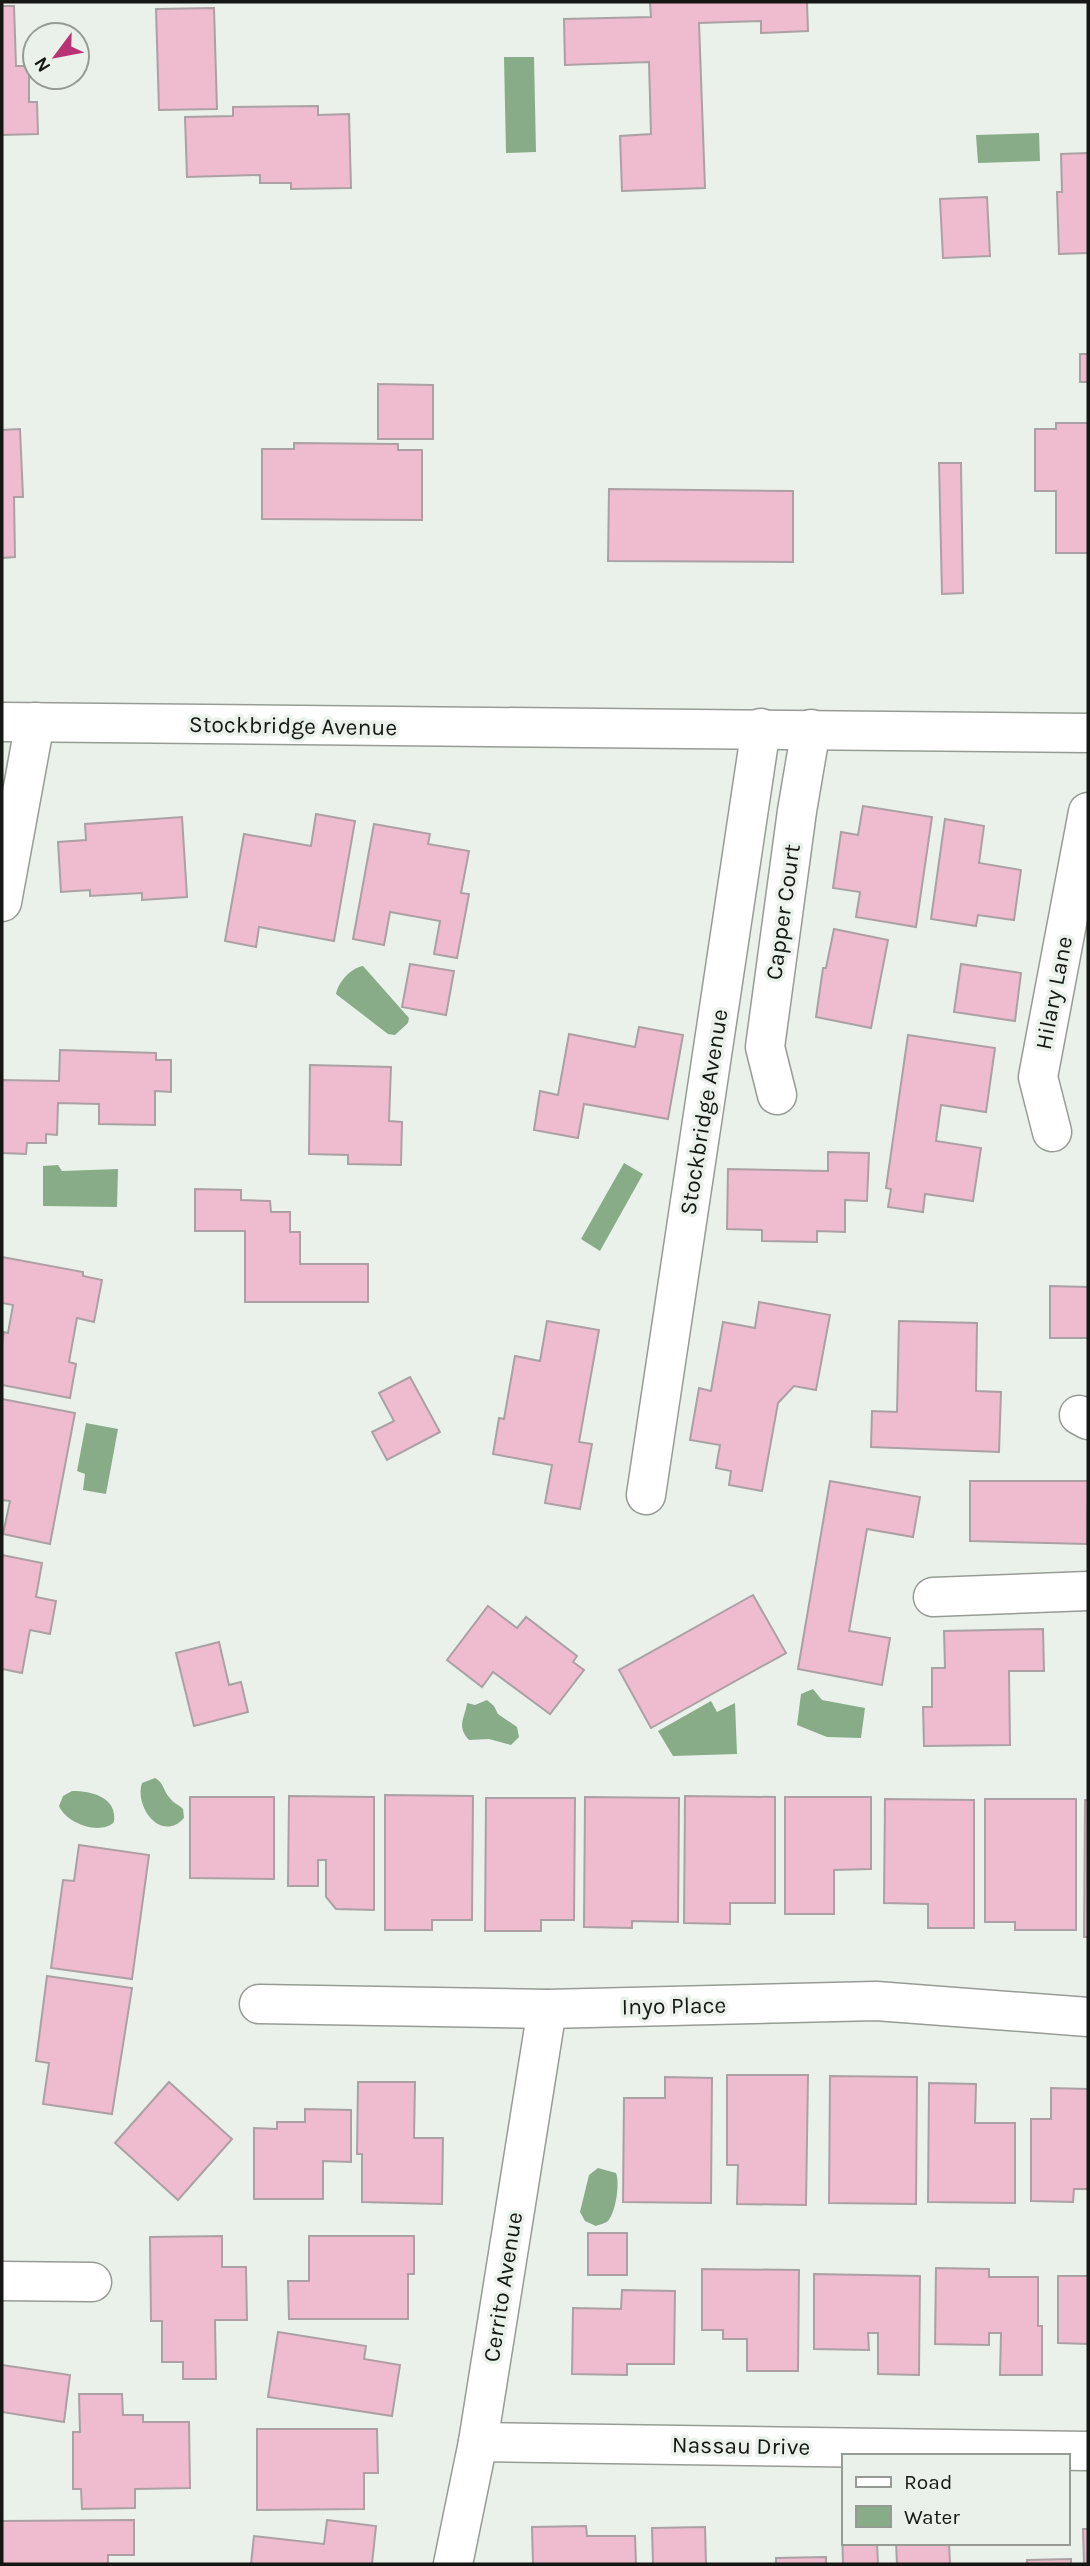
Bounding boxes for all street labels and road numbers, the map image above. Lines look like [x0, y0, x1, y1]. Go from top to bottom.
street label: Stockbridge Avenue [189, 711, 397, 741]
street label: Capper Court [760, 842, 806, 982]
street label: Hilary Lane [1030, 934, 1078, 1052]
street label: Stockbridge Avenue [674, 1007, 734, 1217]
street label: Inyo Place [621, 1992, 727, 2020]
street label: Cerrito Avenue [478, 2210, 528, 2364]
street label: Nassau Drive [672, 2431, 810, 2461]

